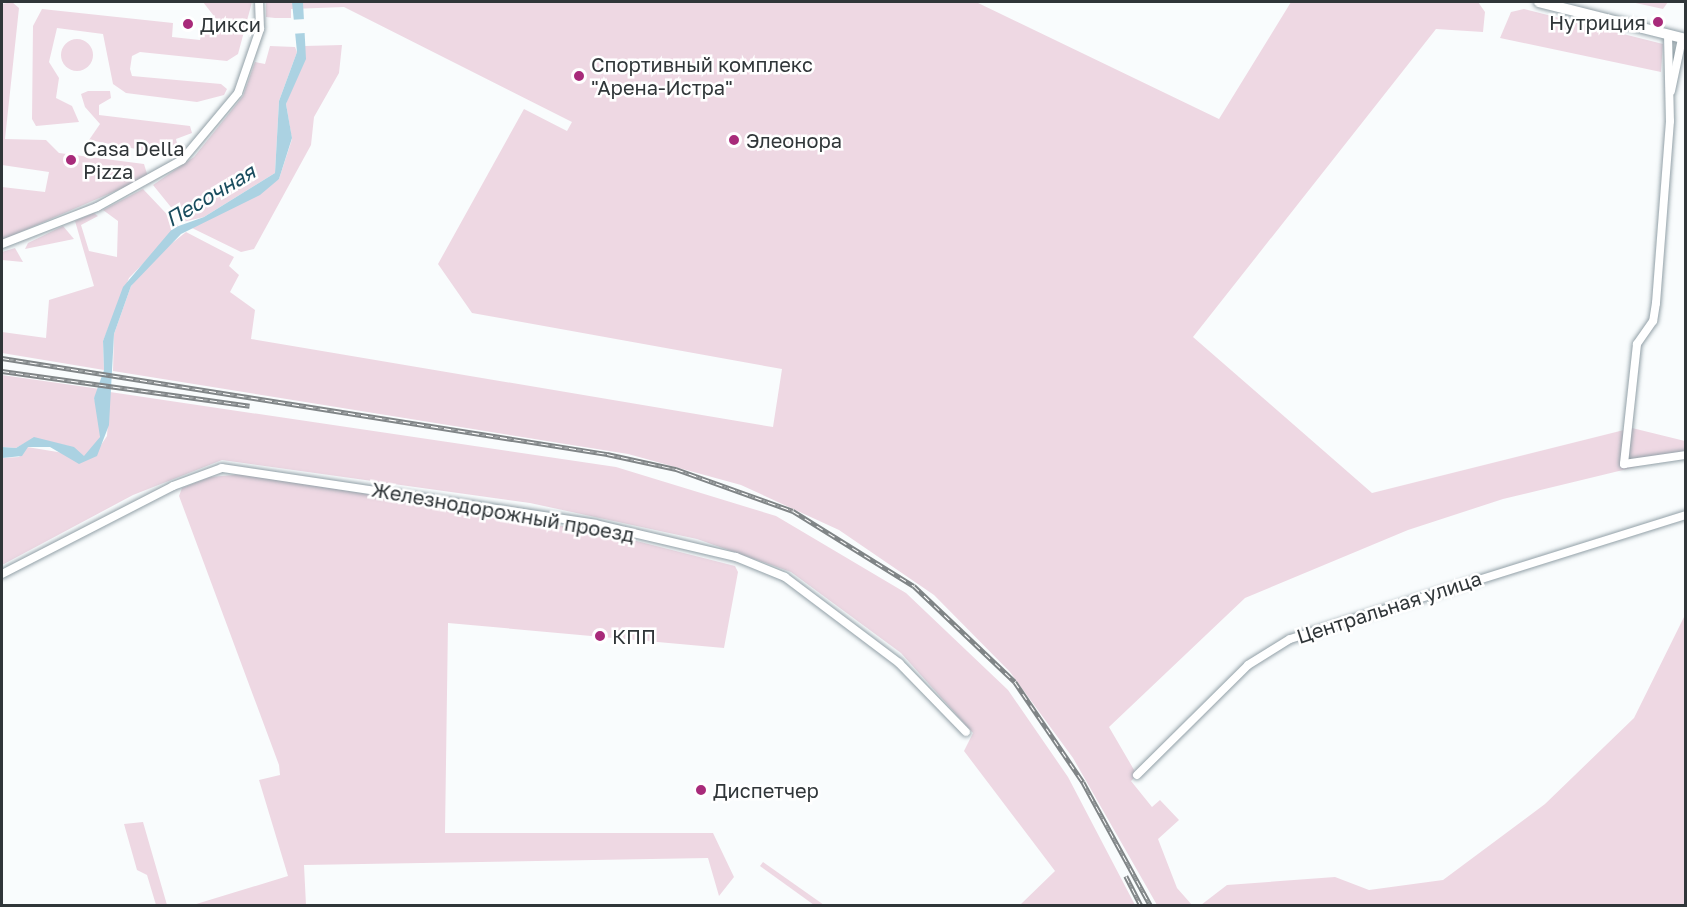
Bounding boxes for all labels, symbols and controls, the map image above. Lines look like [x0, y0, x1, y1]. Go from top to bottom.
place label: Нутриция [1549, 10, 1646, 34]
place label: Дикси [200, 12, 261, 36]
marker: Нутриция [1651, 15, 1665, 29]
marker: Дикси [181, 17, 195, 31]
place label: Спортивный комплекс "Арена-Истра" [591, 52, 813, 99]
marker: Спортивный комплекс "Арена-Истра" [572, 69, 586, 83]
place label: Элеонора [746, 128, 842, 152]
marker: Элеонора [727, 133, 741, 147]
place label: Casa Della Pizza [83, 136, 184, 183]
marker: Casa Della Pizza [64, 153, 78, 167]
water label: Песочная [161, 158, 259, 232]
street label: Железнодорожный проезд [370, 477, 636, 547]
street label: Центральная улица [1294, 566, 1484, 648]
place label: КПП [612, 624, 656, 648]
marker: КПП [593, 629, 607, 643]
place label: Диспетчер [713, 778, 819, 802]
marker: Диспетчер [694, 783, 708, 797]

